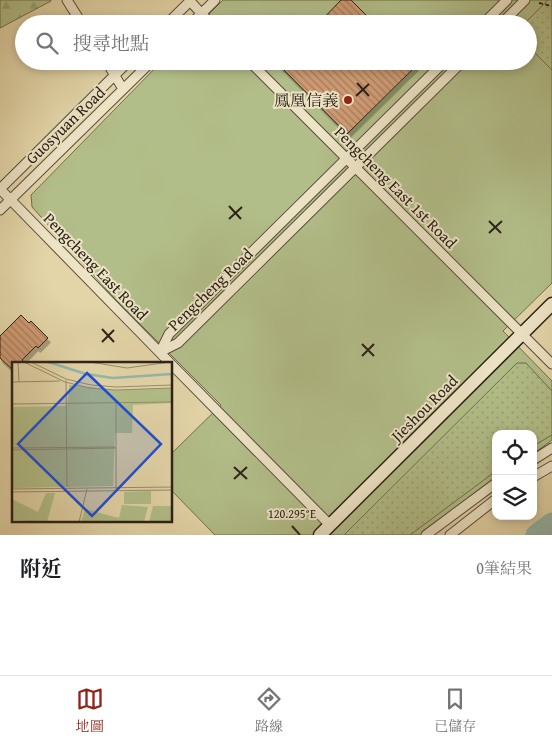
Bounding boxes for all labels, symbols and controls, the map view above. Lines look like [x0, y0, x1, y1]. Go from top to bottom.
search box [15, 15, 537, 70]
icon: search [33, 29, 61, 57]
text: 搜尋地點 [73, 29, 149, 57]
street label: Guosyuan Road [20, 80, 111, 169]
place label: 鳳凰信義 [274, 88, 338, 112]
marker: 鳳凰信義 [342, 94, 354, 106]
street label: Pengcheng East 1st Road [329, 120, 463, 254]
street label: Pengcheng East Road [38, 207, 154, 326]
street label: Pengcheng Road [162, 242, 258, 336]
inset map [12, 362, 172, 522]
street label: Jieshou Road [384, 369, 463, 448]
map controls [492, 430, 537, 520]
button: locate [492, 430, 537, 475]
button: layers [492, 475, 537, 520]
text: 120.295°E [268, 505, 316, 522]
text: 附近 [20, 553, 62, 584]
text: 0筆結果 [476, 556, 532, 580]
tab: 地圖 [76, 685, 104, 736]
tab: 路線 [255, 685, 283, 736]
tab: 已儲存 [434, 685, 476, 736]

